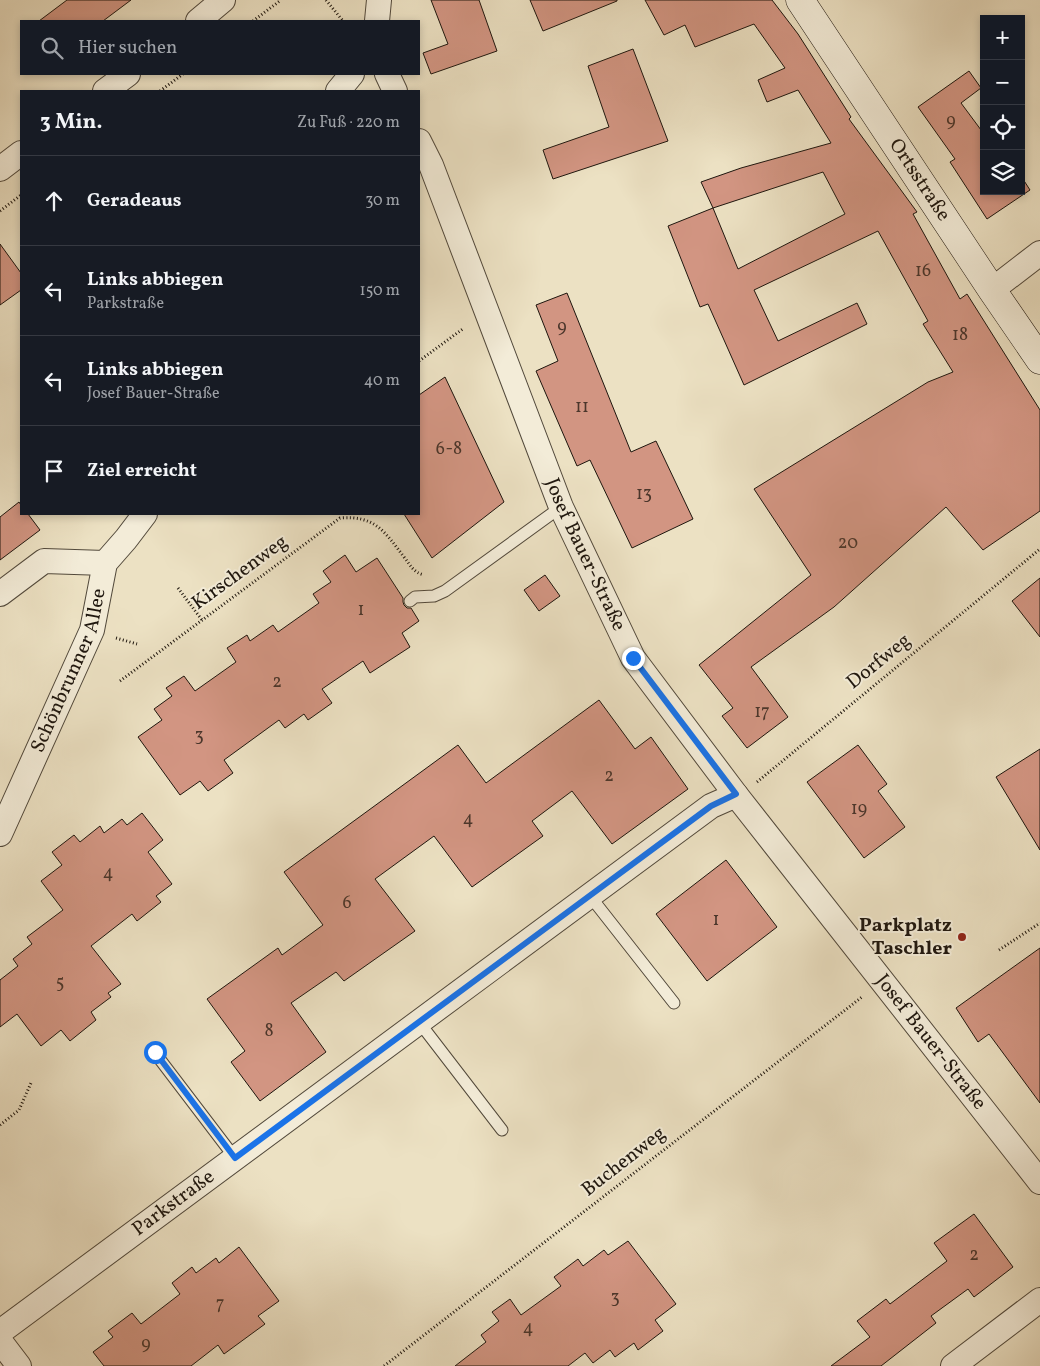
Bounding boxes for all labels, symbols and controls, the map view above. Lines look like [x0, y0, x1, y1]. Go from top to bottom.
map controls [980, 15, 1025, 195]
button: + [980, 15, 1025, 60]
search box [20, 20, 420, 75]
icon: search [38, 34, 66, 62]
text: Hier suchen [78, 35, 177, 61]
button: − [980, 60, 1025, 105]
button: locate [980, 105, 1025, 150]
text: 3 Min. [40, 108, 102, 137]
house number: 9 [946, 109, 956, 134]
text: Zu Fuß · 220 m [297, 112, 400, 134]
street label: Ortsstraße [882, 133, 957, 227]
button: layers [980, 150, 1025, 195]
icon: ahead [40, 187, 68, 215]
text: Geradeaus [87, 188, 182, 214]
text: 30 m [365, 190, 400, 212]
house number: 16 [915, 259, 931, 284]
text: Links abbiegen [87, 267, 224, 293]
icon: left [40, 277, 68, 305]
text: 150 m [359, 280, 400, 302]
text: Parkstraße [87, 293, 164, 315]
house number: 9 [557, 315, 567, 340]
house number: 18 [952, 323, 968, 348]
text: Links abbiegen [87, 357, 224, 383]
icon: left [40, 367, 68, 395]
text: 40 m [364, 370, 400, 392]
text: Josef Bauer-Straße [87, 383, 220, 405]
house number: 11 [575, 395, 589, 420]
house number: 6-8 [436, 437, 462, 462]
icon: arrive [40, 457, 68, 485]
text: Ziel erreicht [87, 458, 197, 484]
street label: Josef Bauer-Straße [537, 474, 632, 636]
house number: 13 [636, 482, 652, 507]
street label: Kirschenweg [186, 529, 294, 617]
house number: 20 [838, 531, 858, 556]
street label: Schönbrunner Allee [24, 586, 114, 757]
house number: 1 [358, 598, 364, 623]
street label: Dorfweg [841, 627, 917, 697]
route end [622, 647, 645, 670]
house number: 2 [272, 670, 282, 695]
house number: 17 [754, 700, 770, 725]
house number: 3 [194, 724, 204, 749]
house number: 2 [604, 764, 614, 789]
house number: 19 [851, 797, 867, 822]
house number: 4 [463, 807, 473, 832]
house number: 4 [103, 861, 113, 886]
house number: 6 [342, 891, 352, 916]
house number: 1 [713, 908, 719, 933]
place label: Parkplatz Taschler [859, 912, 952, 963]
marker: Parkplatz Taschler [956, 931, 968, 943]
street label: Josef Bauer-Straße [868, 968, 993, 1116]
house number: 5 [56, 971, 64, 996]
house number: 8 [264, 1019, 274, 1044]
route start [144, 1041, 167, 1064]
street label: Buchenweg [576, 1120, 672, 1204]
street label: Parkstraße [127, 1164, 221, 1243]
house number: 2 [969, 1243, 979, 1268]
house number: 3 [610, 1286, 620, 1311]
house number: 7 [216, 1292, 224, 1317]
house number: 4 [523, 1316, 533, 1341]
house number: 9 [141, 1332, 151, 1357]

